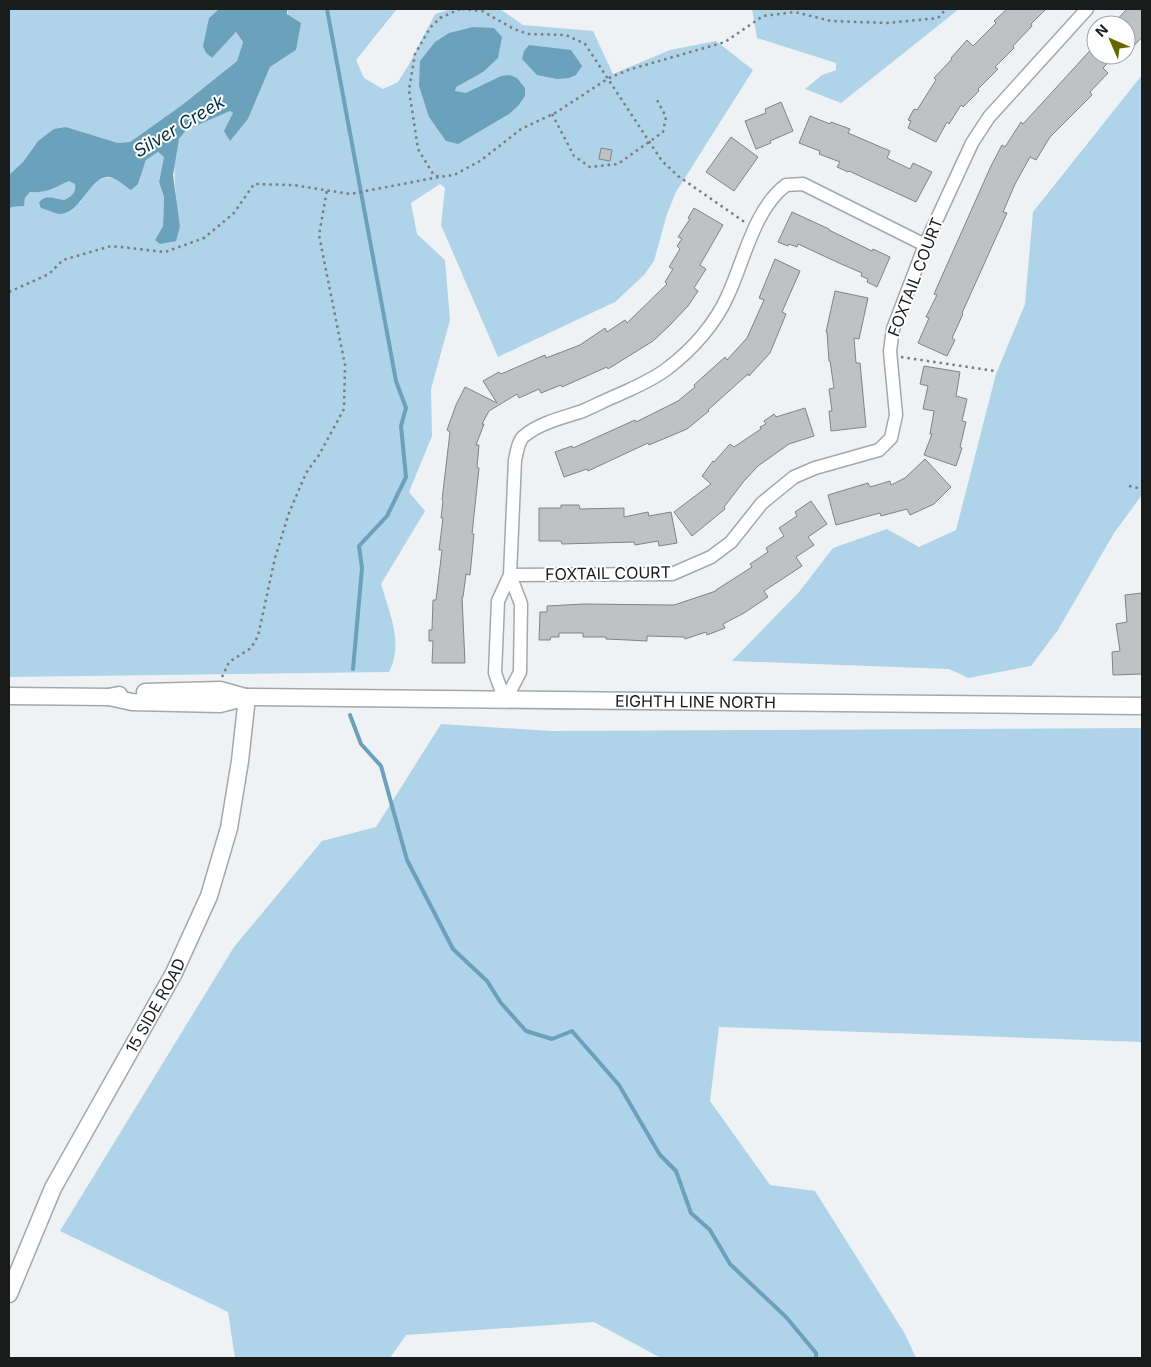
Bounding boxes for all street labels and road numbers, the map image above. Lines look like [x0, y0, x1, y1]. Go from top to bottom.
street label: FOXTAIL COURT [883, 215, 947, 339]
street label: FOXTAIL COURT [545, 562, 671, 584]
street label: EIGHTH LINE NORTH [615, 691, 776, 712]
street label: 15 SIDE ROAD [121, 955, 189, 1057]

